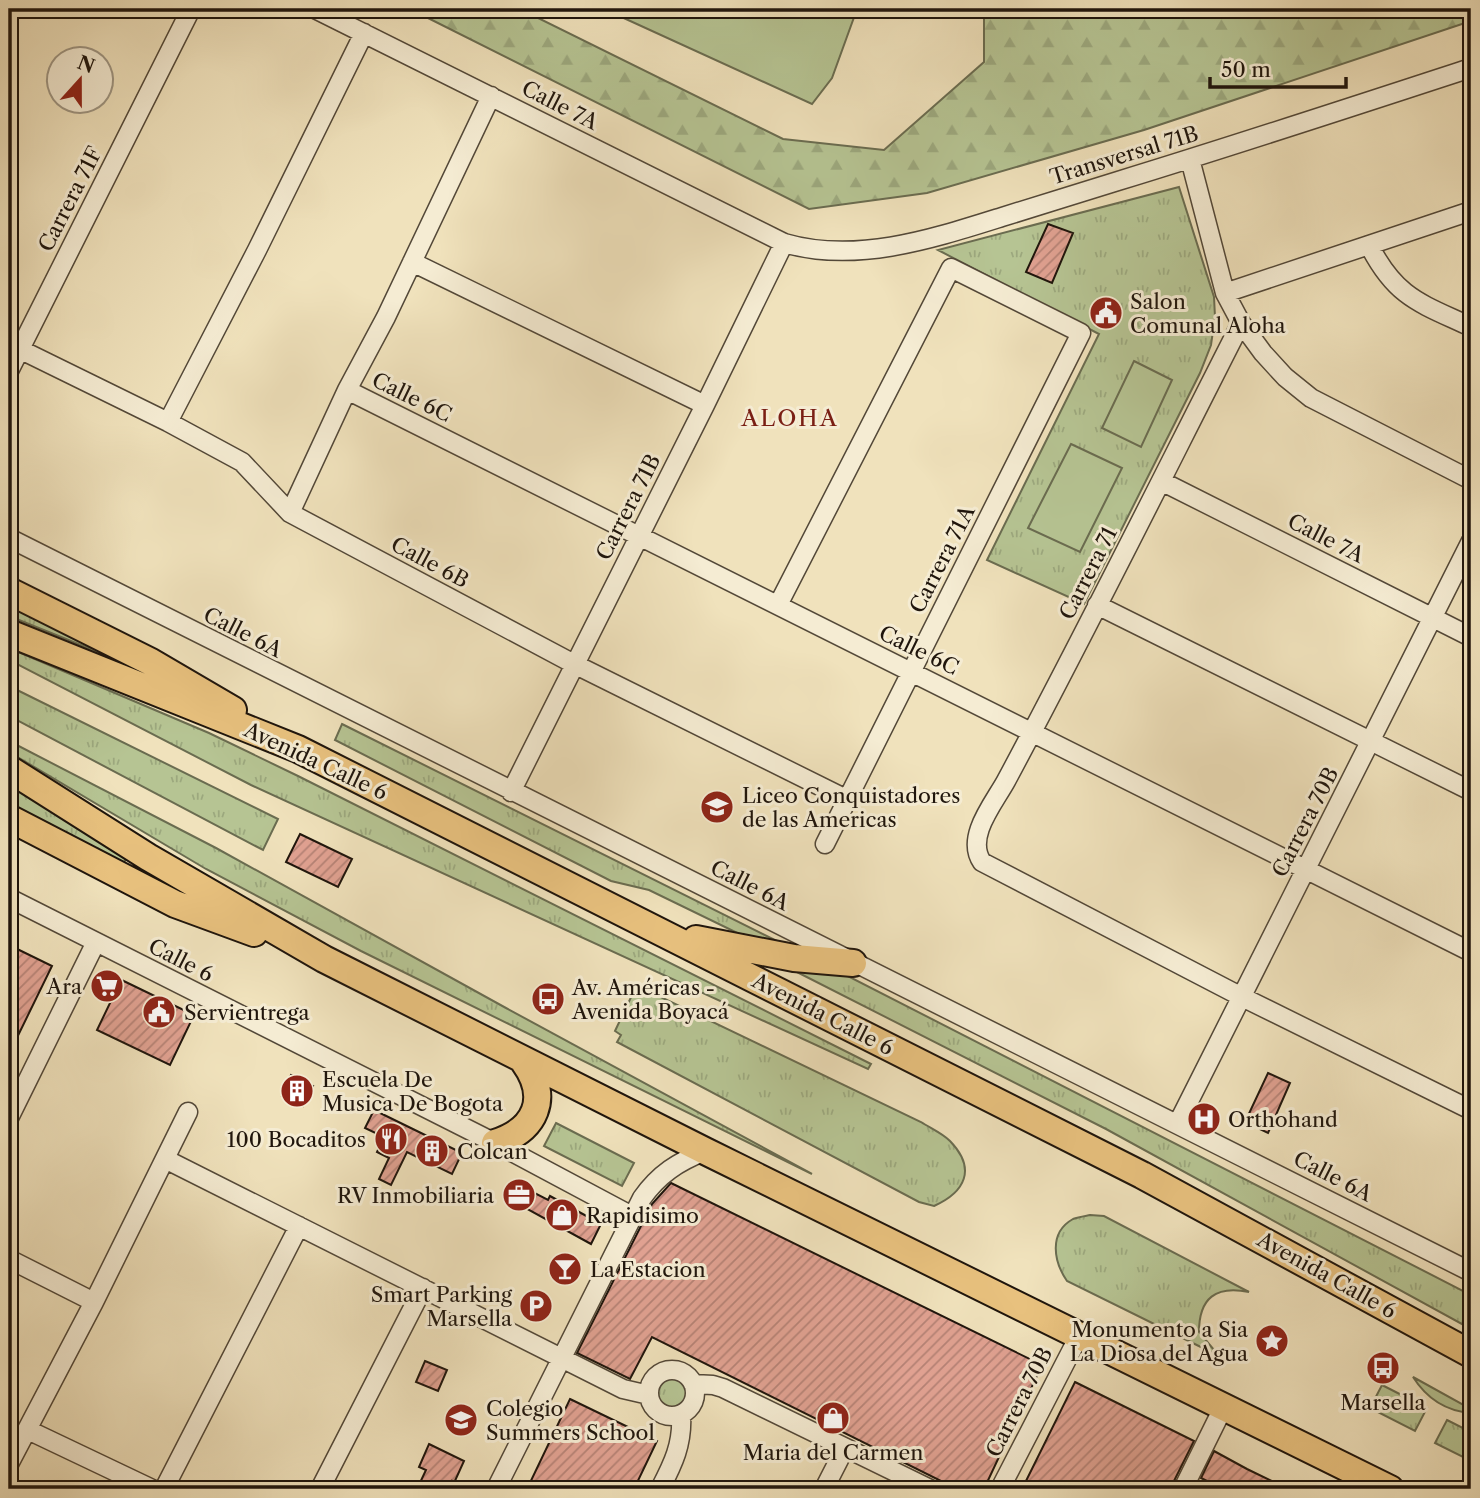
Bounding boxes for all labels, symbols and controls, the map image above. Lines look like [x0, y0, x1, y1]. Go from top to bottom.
north arrow [46, 46, 116, 116]
scale bar [1210, 46, 1347, 90]
text: N [74, 51, 98, 78]
text: 50 m [1221, 57, 1271, 82]
street label: Calle 7A [518, 75, 603, 135]
street label: Transversal 71B [1047, 121, 1201, 189]
street label: Carrera 71F [33, 142, 107, 256]
place label: Salon Comunal Aloha [1130, 289, 1287, 338]
public building icon: Salon Comunal Aloha [1087, 294, 1125, 332]
street label: Calle 6C [368, 367, 456, 427]
district label: ALOHA [740, 404, 839, 432]
street label: Carrera 71B [591, 450, 665, 564]
street label: Carrera 71A [904, 501, 980, 617]
street label: Calle 7A [1284, 508, 1369, 568]
street label: Carrera 71 [1054, 522, 1122, 624]
street label: Calle 6B [387, 531, 473, 593]
street label: Calle 6A [199, 602, 287, 663]
street label: Calle 6C [875, 620, 963, 680]
street label: Avenida Calle 6 [240, 717, 392, 805]
street label: Carrera 70B [1267, 763, 1343, 881]
place label: Liceo Conquistadores de las Americas [742, 783, 960, 832]
school or university icon: Liceo Conquistadores de las Americas [698, 788, 736, 826]
street label: Calle 6A [706, 855, 794, 916]
street label: Calle 6 [144, 933, 218, 987]
supermarket icon: Ara [88, 967, 126, 1005]
street label: Avenida Calle 6 [747, 967, 898, 1060]
place label: Ara [46, 974, 83, 999]
place label: Av. Américas - Avenida Boyacá [571, 975, 730, 1024]
bus stop icon: Av. Américas - Avenida Boyacá [529, 980, 567, 1018]
public building icon: Servientrega [140, 993, 178, 1031]
place label: Servientrega [184, 1000, 311, 1025]
place label: Escuela De Musica De Bogota [322, 1067, 504, 1116]
building icon: Escuela De Musica De Bogota [278, 1072, 316, 1110]
hospital icon: Orthohand [1185, 1100, 1223, 1138]
place label: Orthohand [1228, 1107, 1338, 1132]
restaurant icon: 100 Bocaditos [372, 1120, 410, 1158]
place label: 100 Bocaditos [227, 1127, 366, 1152]
building icon: Colcan [413, 1132, 451, 1170]
place label: Colcan [457, 1139, 528, 1164]
street label: Calle 6A [1289, 1146, 1377, 1207]
office icon: RV Inmobiliaria [500, 1176, 538, 1214]
place label: RV Inmobiliaria [337, 1183, 495, 1208]
shop icon: Rapidisimo [543, 1196, 581, 1234]
place label: Rapidisimo [586, 1203, 699, 1228]
street label: Avenida Calle 6 [1252, 1226, 1401, 1323]
bar icon: La Estacion [546, 1250, 584, 1288]
place label: La Estacion [590, 1257, 706, 1282]
place label: Smart Parking Marsella [371, 1282, 513, 1331]
parking icon: Smart Parking Marsella [517, 1287, 555, 1325]
place label: Monumento a Sia La Diosa del Agua [1070, 1317, 1249, 1366]
place icon: Monumento a Sia La Diosa del Agua [1253, 1322, 1291, 1360]
street label: Carrera 70B [981, 1343, 1057, 1461]
bus stop icon: Marsella [1364, 1349, 1402, 1387]
place label: Marsella [1340, 1390, 1427, 1415]
place label: Colegio Summers School [486, 1396, 655, 1445]
shop icon: Maria del Carmen [814, 1399, 852, 1437]
school or university icon: Colegio Summers School [442, 1401, 480, 1439]
place label: Maria del Carmen [743, 1440, 923, 1465]

